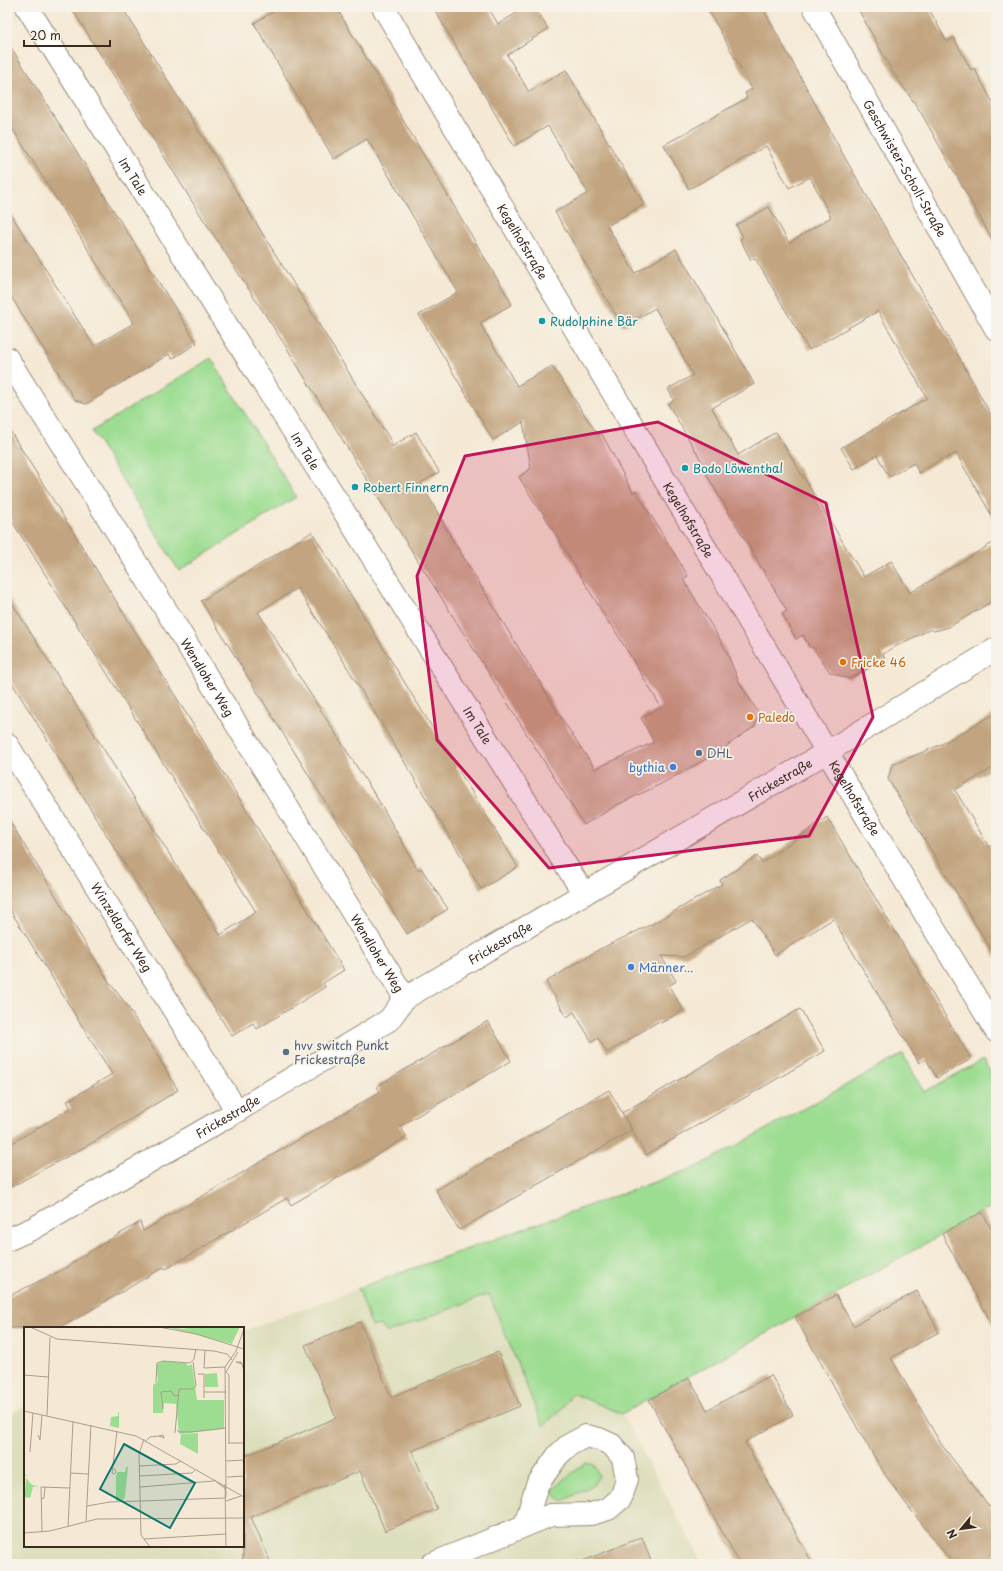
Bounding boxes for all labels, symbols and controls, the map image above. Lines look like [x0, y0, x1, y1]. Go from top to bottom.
scale bar [24, 22, 110, 48]
text: 20 m [30, 26, 61, 44]
street label: Geschwister-Scholl-Straße [859, 96, 951, 240]
street label: Im Tale [115, 154, 152, 199]
street label: Kegelhofstraße [493, 200, 552, 283]
place label: Rudolphine Bär [550, 312, 638, 330]
marker: Rudolphine Bär [537, 316, 547, 326]
street label: Im Tale [287, 428, 325, 474]
place label: Bodo Löwenthal [693, 459, 783, 477]
marker: Bodo Löwenthal [680, 463, 690, 473]
place label: Robert Finnern [363, 478, 449, 496]
street label: Kegelhofstraße [659, 479, 718, 561]
marker: Robert Finnern [350, 482, 360, 492]
street label: Wendloher Weg [176, 635, 239, 720]
place label: Fricke 46 [851, 653, 906, 671]
marker: Fricke 46 [838, 657, 848, 667]
street label: Im Tale [459, 703, 497, 748]
place label: Paledo [758, 708, 796, 726]
marker: Paledo [745, 712, 755, 722]
place label: DHL [707, 744, 733, 762]
marker: DHL [694, 748, 704, 758]
street label: Frickestraße [744, 754, 815, 805]
street label: Kegelhofstraße [825, 757, 885, 839]
place label: bythia [629, 758, 666, 776]
marker: bythia [668, 762, 678, 772]
street label: Winzeldorfer Weg [87, 879, 157, 975]
street label: Wendloher Weg [346, 911, 408, 996]
street label: Frickestraße [464, 917, 535, 969]
place label: Männer... [639, 958, 693, 976]
marker: Männer... [626, 962, 636, 972]
place label: hvv switch Punkt Frickestraße [294, 1036, 389, 1068]
marker: hvv switch Punkt Frickestraße [281, 1047, 291, 1057]
street label: Frickestraße [192, 1090, 263, 1142]
inset map [24, 1327, 244, 1547]
north arrow [941, 1509, 981, 1549]
text: N [942, 1526, 961, 1542]

